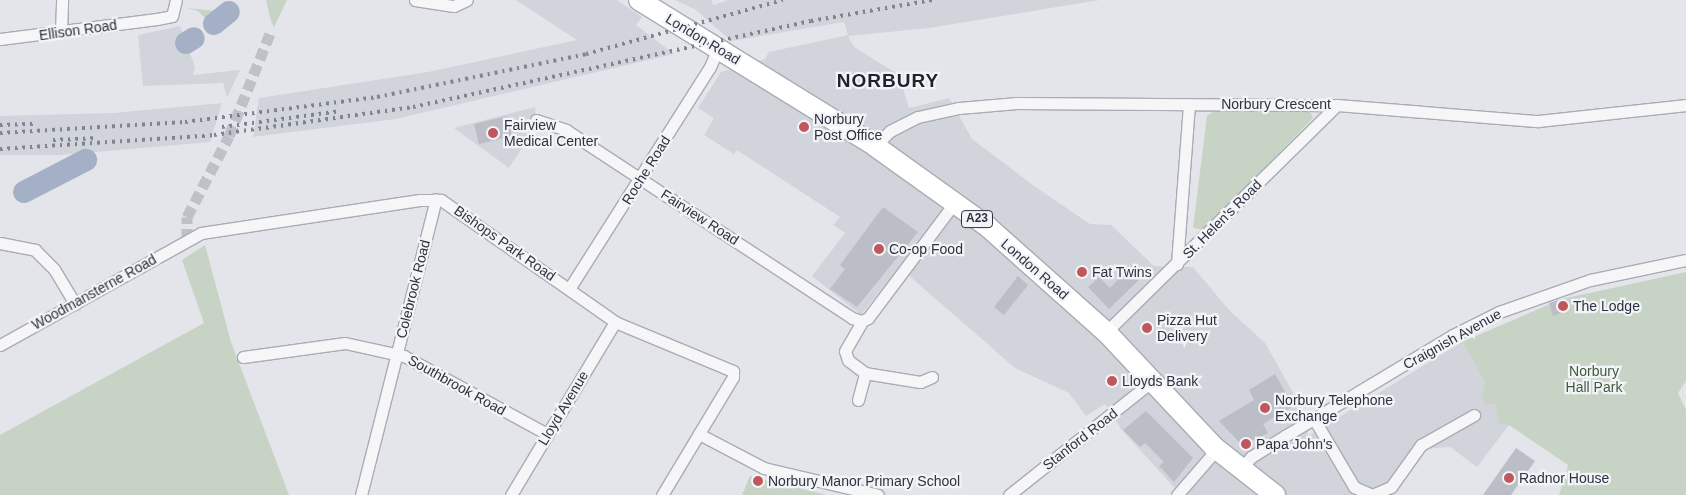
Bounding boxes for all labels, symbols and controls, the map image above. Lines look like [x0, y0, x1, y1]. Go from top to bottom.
street label: London Road [663, 10, 743, 68]
street label: Ellison Road [38, 16, 118, 44]
district label: NORBURY [836, 70, 940, 92]
street label: Norbury Crescent [1221, 96, 1331, 112]
place label: Norbury Post Office [814, 111, 882, 144]
place label: Fairview Medical Center [504, 117, 598, 150]
marker: Norbury Post Office [798, 121, 810, 133]
marker: Fairview Medical Center [486, 126, 500, 140]
street label: Roche Road [618, 133, 674, 207]
street label: St. Helen's Road [1179, 176, 1265, 262]
street label: Fairview Road [658, 186, 742, 248]
street label: Bishops Park Road [451, 202, 559, 284]
road number: A23 [961, 210, 993, 228]
street label: London Road [998, 235, 1072, 303]
street label: Colebrook Road [393, 238, 433, 340]
place label: Co-op Food [889, 241, 963, 257]
marker: Co-op Food [873, 243, 885, 255]
street label: Woodmansterne Road [29, 251, 159, 333]
place label: Fat Twins [1092, 264, 1152, 280]
marker: Fat Twins [1076, 266, 1088, 278]
place label: The Lodge [1573, 298, 1640, 314]
marker: The Lodge [1557, 300, 1569, 312]
street label: Craignish Avenue [1400, 305, 1504, 373]
place label: Pizza Hut Delivery [1157, 312, 1217, 344]
marker: Pizza Hut Delivery [1141, 322, 1153, 334]
street label: Southbrook Road [405, 351, 509, 419]
park label: Norbury Hall Park [1566, 363, 1622, 396]
street label: Lloyd Avenue [534, 367, 592, 449]
place label: Lloyds Bank [1122, 373, 1198, 389]
marker: Lloyds Bank [1106, 375, 1118, 387]
place label: Norbury Telephone Exchange [1275, 392, 1393, 424]
marker: Norbury Telephone Exchange [1259, 402, 1271, 414]
street label: Stanford Road [1039, 405, 1121, 473]
place label: Papa John's [1256, 436, 1333, 452]
marker: Papa John's [1240, 438, 1252, 450]
place label: Radnor House [1519, 470, 1609, 486]
marker: Radnor House [1503, 472, 1515, 484]
place label: Norbury Manor Primary School [768, 473, 960, 489]
marker: Norbury Manor Primary School [752, 475, 764, 487]

